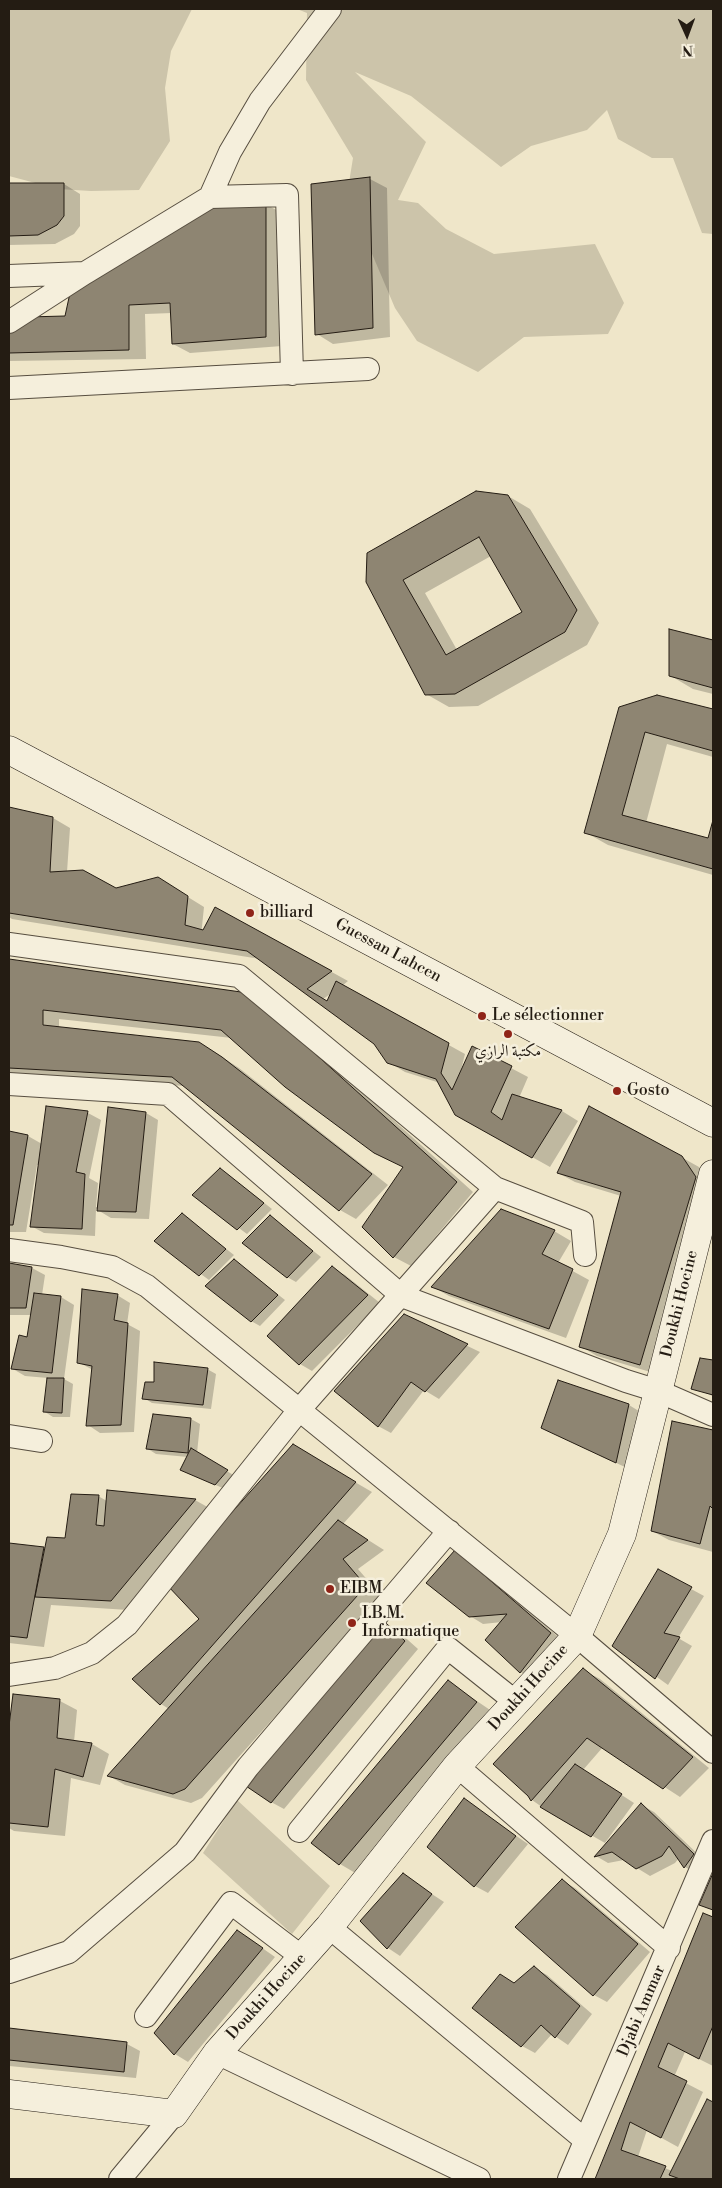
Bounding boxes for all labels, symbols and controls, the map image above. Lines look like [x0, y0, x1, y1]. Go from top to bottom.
north arrow [662, 10, 712, 60]
text: N [682, 41, 693, 59]
place label: billiard [260, 903, 313, 923]
marker: billiard [244, 907, 256, 919]
street label: Guessan Lahcen [331, 915, 445, 987]
place label: Le sélectionner [492, 1006, 604, 1026]
marker: Le sélectionner [476, 1010, 488, 1022]
marker: مكتبة الرازي [502, 1028, 514, 1040]
place label: مكتبة الرازي [475, 1042, 541, 1062]
place label: Gosto [627, 1081, 669, 1101]
marker: Gosto [611, 1085, 623, 1097]
street label: Doukhi Hocine [657, 1248, 703, 1360]
place label: EIBM [340, 1579, 383, 1599]
marker: EIBM [324, 1583, 336, 1595]
place label: I.B.M. Informatique [362, 1604, 459, 1642]
marker: I.B.M. Informatique [346, 1617, 358, 1629]
street label: Doukhi Hocine [485, 1641, 573, 1735]
street label: Doukhi Hocine [223, 1950, 311, 2044]
street label: Djabi Ammar [614, 1962, 670, 2060]

